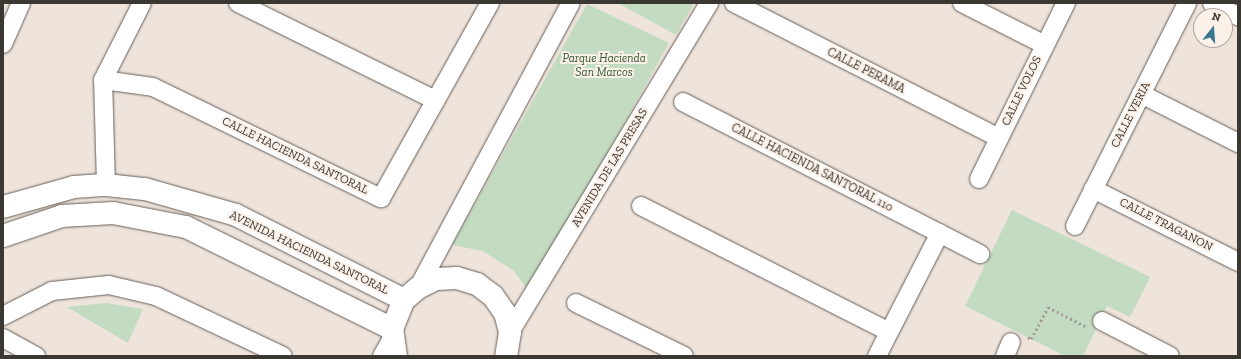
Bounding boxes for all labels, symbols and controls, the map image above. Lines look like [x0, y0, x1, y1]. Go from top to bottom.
north arrow [1193, 8, 1233, 48]
text: N [1210, 10, 1222, 24]
street label: CALLE PERAMA [825, 45, 907, 97]
park label: Parque Hacienda San Marcos [562, 52, 646, 80]
street label: CALLE VOLOS [999, 54, 1045, 128]
street label: CALLE VERIA [1108, 80, 1154, 150]
street label: AVENIDA DE LAS PRESAS [569, 106, 651, 230]
street label: CALLE HACIENDA SANTORAL [219, 114, 371, 198]
street label: CALLE HACIENDA SANTORAL 110 [728, 121, 896, 215]
street label: CALLE TRAGANON [1117, 195, 1215, 255]
street label: AVENIDA HACIENDA SANTORAL [227, 208, 391, 298]

